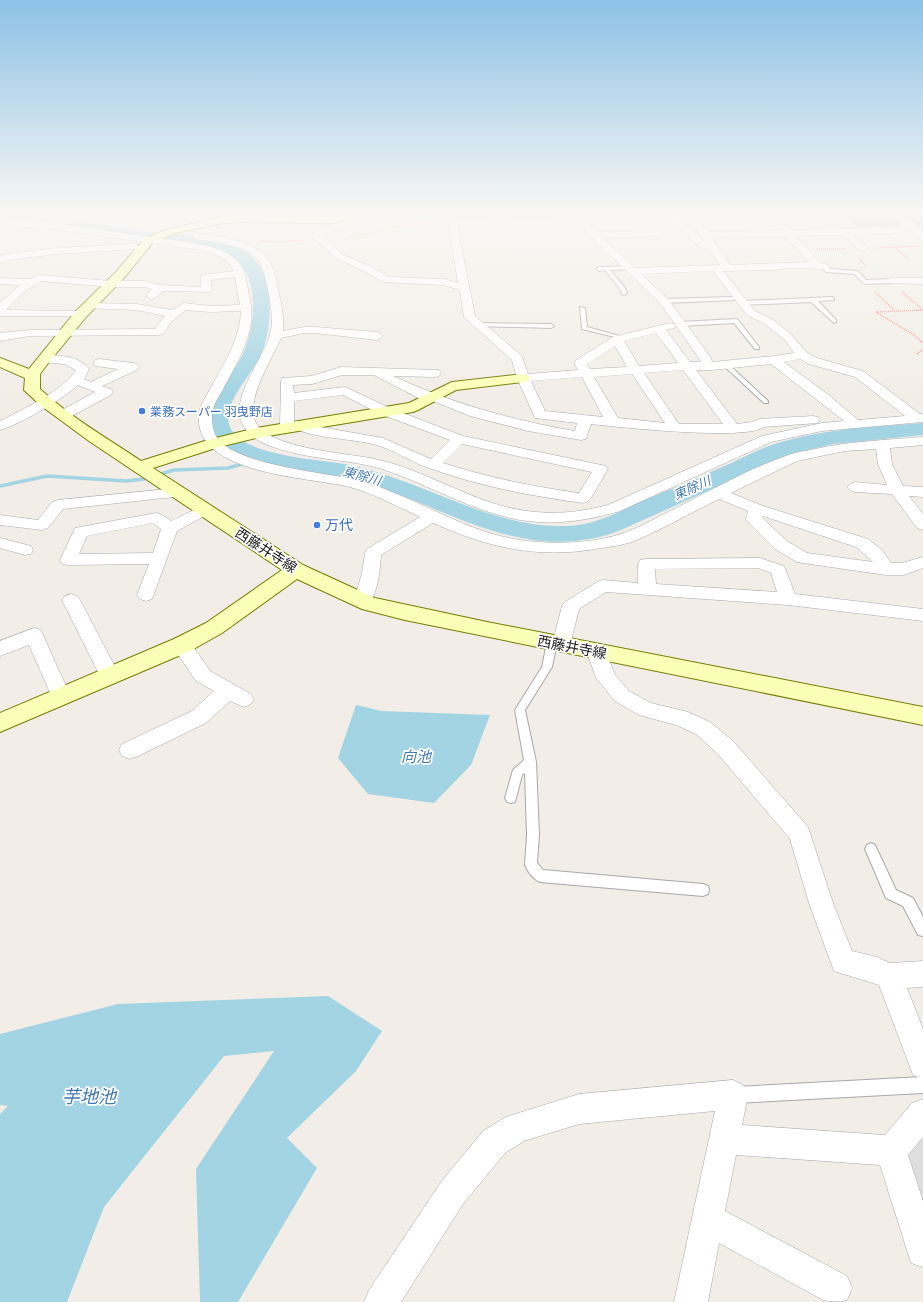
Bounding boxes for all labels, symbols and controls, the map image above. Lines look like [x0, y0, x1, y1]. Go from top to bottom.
place label: 業務スーパー 羽曳野店 [150, 404, 273, 419]
marker: 業務スーパー 羽曳野店 [137, 406, 147, 416]
water label: 東除川 [341, 463, 385, 490]
water label: 東除川 [671, 471, 715, 504]
place label: 万代 [325, 516, 353, 534]
marker: 万代 [312, 520, 322, 530]
street label: 西藤井寺線 [232, 523, 300, 577]
street label: 西藤井寺線 [536, 631, 608, 663]
water label: 向池 [401, 747, 433, 766]
water label: 芋地池 [62, 1085, 118, 1108]

